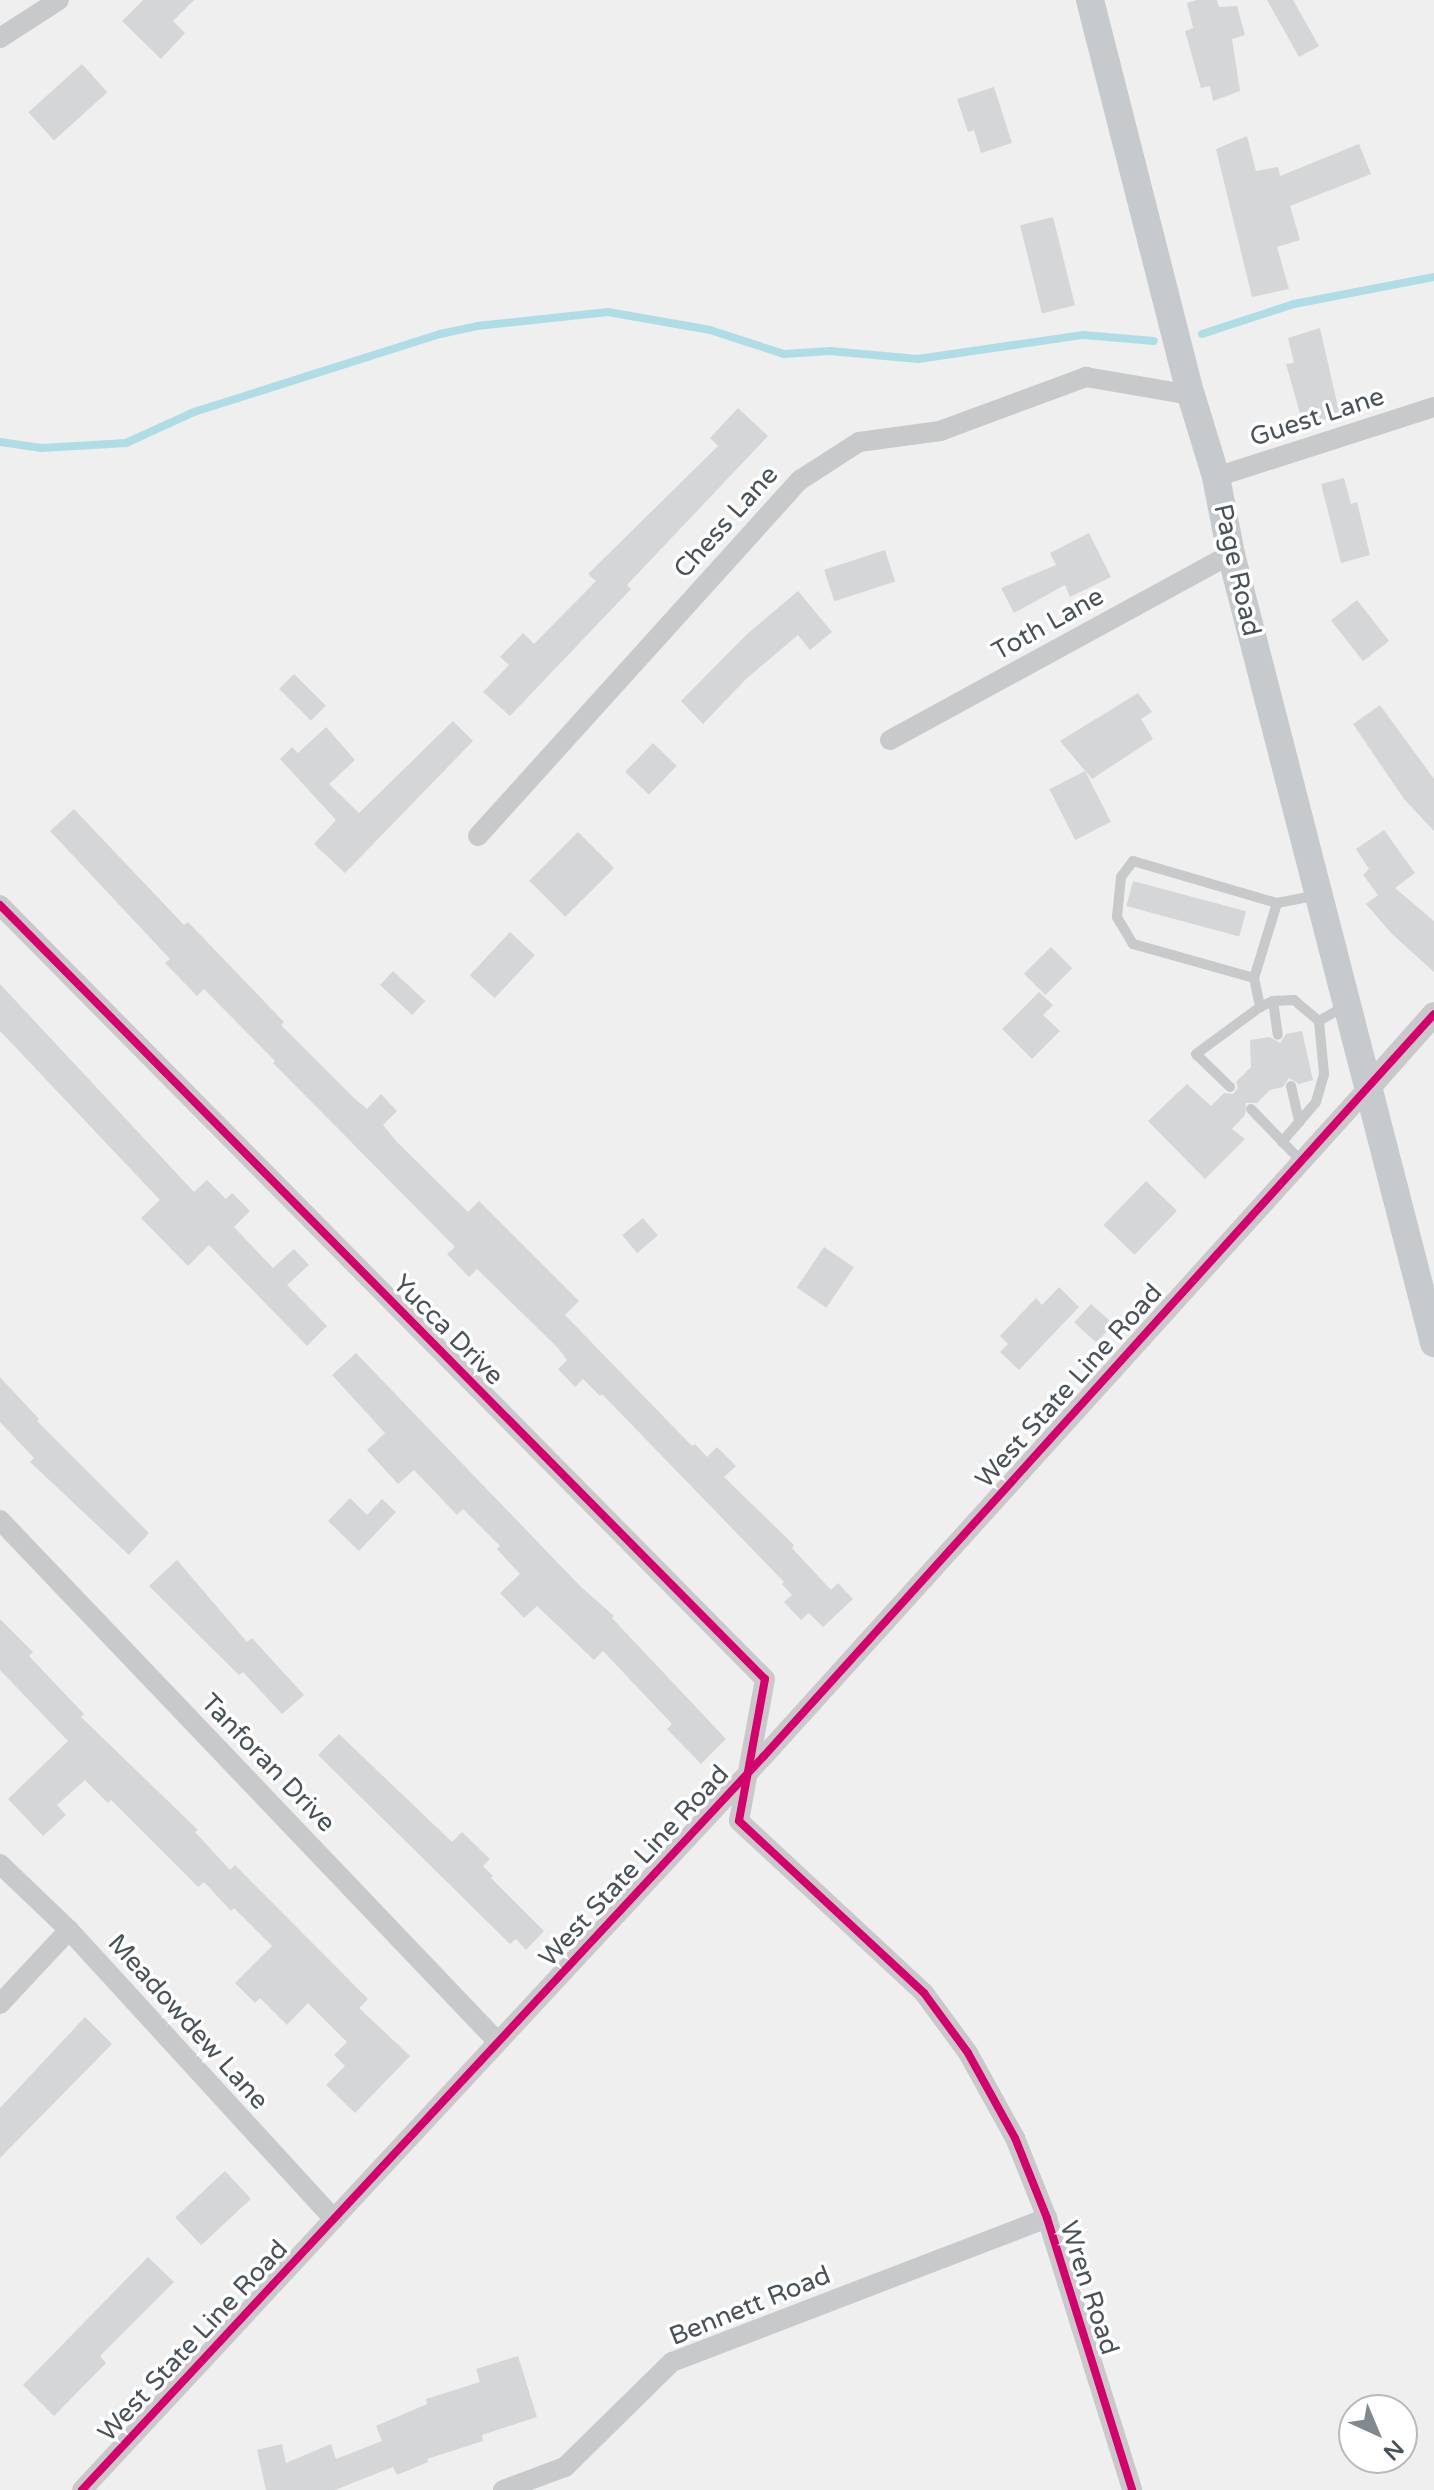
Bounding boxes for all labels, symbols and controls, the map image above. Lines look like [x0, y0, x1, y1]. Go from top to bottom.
street label: Guest Lane [1246, 381, 1388, 453]
street label: Chess Lane [667, 459, 785, 585]
street label: Page Road [1207, 501, 1267, 639]
street label: Toth Lane [987, 581, 1109, 667]
street label: Yucca Drive [386, 1268, 510, 1392]
street label: West State Line Road [969, 1278, 1169, 1494]
street label: Tanforan Drive [194, 1687, 342, 1839]
street label: West State Line Road [533, 1759, 735, 1973]
street label: Meadowdew Lane [101, 1928, 275, 2116]
street label: Wren Road [1053, 2217, 1125, 2359]
street label: West State Line Road [92, 2234, 294, 2448]
street label: Bennett Road [665, 2260, 835, 2352]
north arrow [1338, 2394, 1418, 2474]
text: N [1378, 2434, 1409, 2465]

